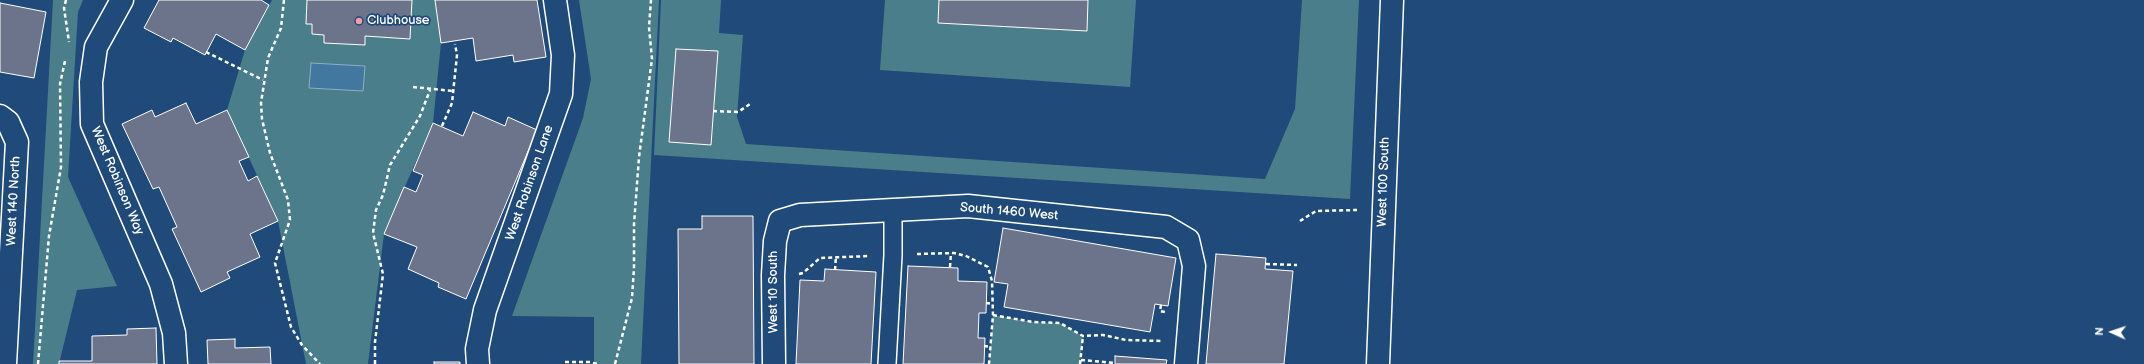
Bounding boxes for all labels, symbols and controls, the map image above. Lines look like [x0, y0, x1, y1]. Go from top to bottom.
place label: Clubhouse [367, 13, 430, 29]
marker: Clubhouse [354, 16, 364, 26]
street label: West Robinson Lane [503, 123, 557, 243]
street label: West Robinson Way [87, 125, 147, 237]
street label: West 100 South [1375, 137, 1393, 227]
street label: West 140 North [4, 156, 24, 246]
street label: South 1460 West [959, 200, 1059, 224]
street label: West 10 South [766, 251, 782, 333]
north arrow [2092, 312, 2132, 352]
text: N [2093, 327, 2106, 336]

